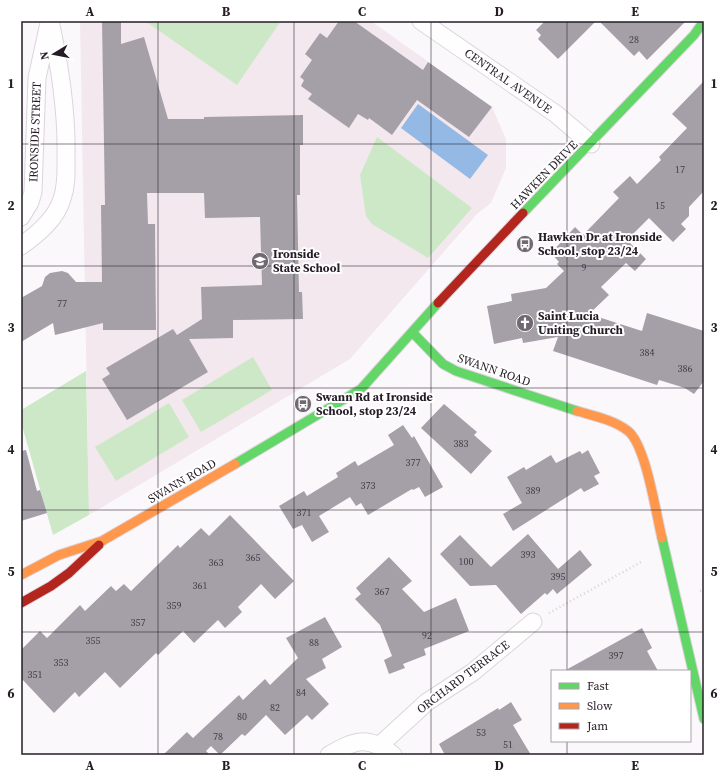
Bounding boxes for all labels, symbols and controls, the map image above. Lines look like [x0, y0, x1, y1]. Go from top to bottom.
text: A [86, 3, 95, 20]
text: B [222, 3, 231, 20]
text: C [358, 3, 366, 20]
text: D [494, 3, 504, 20]
text: E [631, 3, 639, 20]
house number: 28 [629, 33, 639, 46]
north arrow [34, 34, 74, 74]
street label: CENTRAL AVENUE [461, 45, 555, 117]
text: N [37, 50, 53, 61]
text: 1 [7, 75, 15, 92]
text: 1 [710, 75, 718, 92]
street label: IRONSIDE STREET [25, 81, 45, 182]
street label: HAWKEN DRIVE [507, 137, 581, 213]
house number: 17 [675, 163, 685, 176]
text: 2 [7, 197, 15, 214]
text: 2 [710, 197, 718, 214]
house number: 15 [655, 199, 665, 212]
place label: Hawken Dr at Ironside School, stop 23/24 [538, 229, 662, 259]
bus stop icon: Hawken Dr at Ironside School, stop 23/24 [515, 234, 535, 254]
place label: Ironside State School [273, 246, 340, 276]
school or university icon: Ironside State School [250, 251, 270, 271]
house number: 9 [582, 261, 587, 274]
house number: 77 [57, 297, 67, 310]
place label: Saint Lucia Uniting Church [538, 308, 623, 338]
church icon: Saint Lucia Uniting Church [515, 313, 535, 333]
text: 3 [7, 319, 15, 336]
text: 3 [710, 319, 718, 336]
house number: 384 [640, 346, 655, 359]
street label: SWANN ROAD [455, 350, 533, 390]
house number: 386 [678, 362, 693, 375]
place label: Swann Rd at Ironside School, stop 23/24 [316, 389, 433, 419]
bus stop icon: Swann Rd at Ironside School, stop 23/24 [293, 394, 313, 414]
house number: 383 [454, 437, 469, 450]
text: 4 [7, 441, 15, 458]
text: 4 [710, 441, 718, 458]
street label: SWANN ROAD [145, 455, 219, 507]
house number: 377 [406, 456, 421, 469]
house number: 373 [361, 479, 376, 492]
house number: 389 [526, 484, 541, 497]
house number: 371 [297, 506, 312, 519]
house number: 393 [521, 548, 536, 561]
house number: 365 [246, 551, 261, 564]
house number: 100 [459, 555, 474, 568]
house number: 363 [209, 556, 224, 569]
text: 5 [7, 563, 15, 580]
text: 5 [710, 563, 718, 580]
house number: 395 [551, 570, 566, 583]
house number: 361 [193, 579, 208, 592]
house number: 367 [375, 585, 390, 598]
house number: 359 [167, 599, 182, 612]
house number: 357 [131, 616, 146, 629]
house number: 92 [422, 629, 432, 642]
house number: 355 [86, 634, 101, 647]
house number: 88 [309, 636, 319, 649]
street label: ORCHARD TERRACE [413, 637, 513, 717]
house number: 397 [609, 649, 624, 662]
house number: 353 [54, 656, 69, 669]
house number: 351 [28, 668, 43, 681]
legend [551, 670, 691, 742]
text: Fast [587, 678, 609, 694]
text: 6 [7, 685, 15, 702]
text: 6 [710, 685, 718, 702]
house number: 84 [296, 686, 306, 699]
text: Slow [587, 698, 613, 714]
house number: 82 [270, 701, 280, 714]
house number: 80 [237, 710, 247, 723]
text: Jam [586, 718, 608, 734]
house number: 53 [476, 726, 486, 739]
house number: 78 [213, 730, 223, 743]
house number: 51 [503, 738, 513, 751]
text: A [86, 757, 95, 774]
text: B [222, 757, 231, 774]
text: C [358, 757, 366, 774]
text: D [494, 757, 504, 774]
text: E [631, 757, 639, 774]

